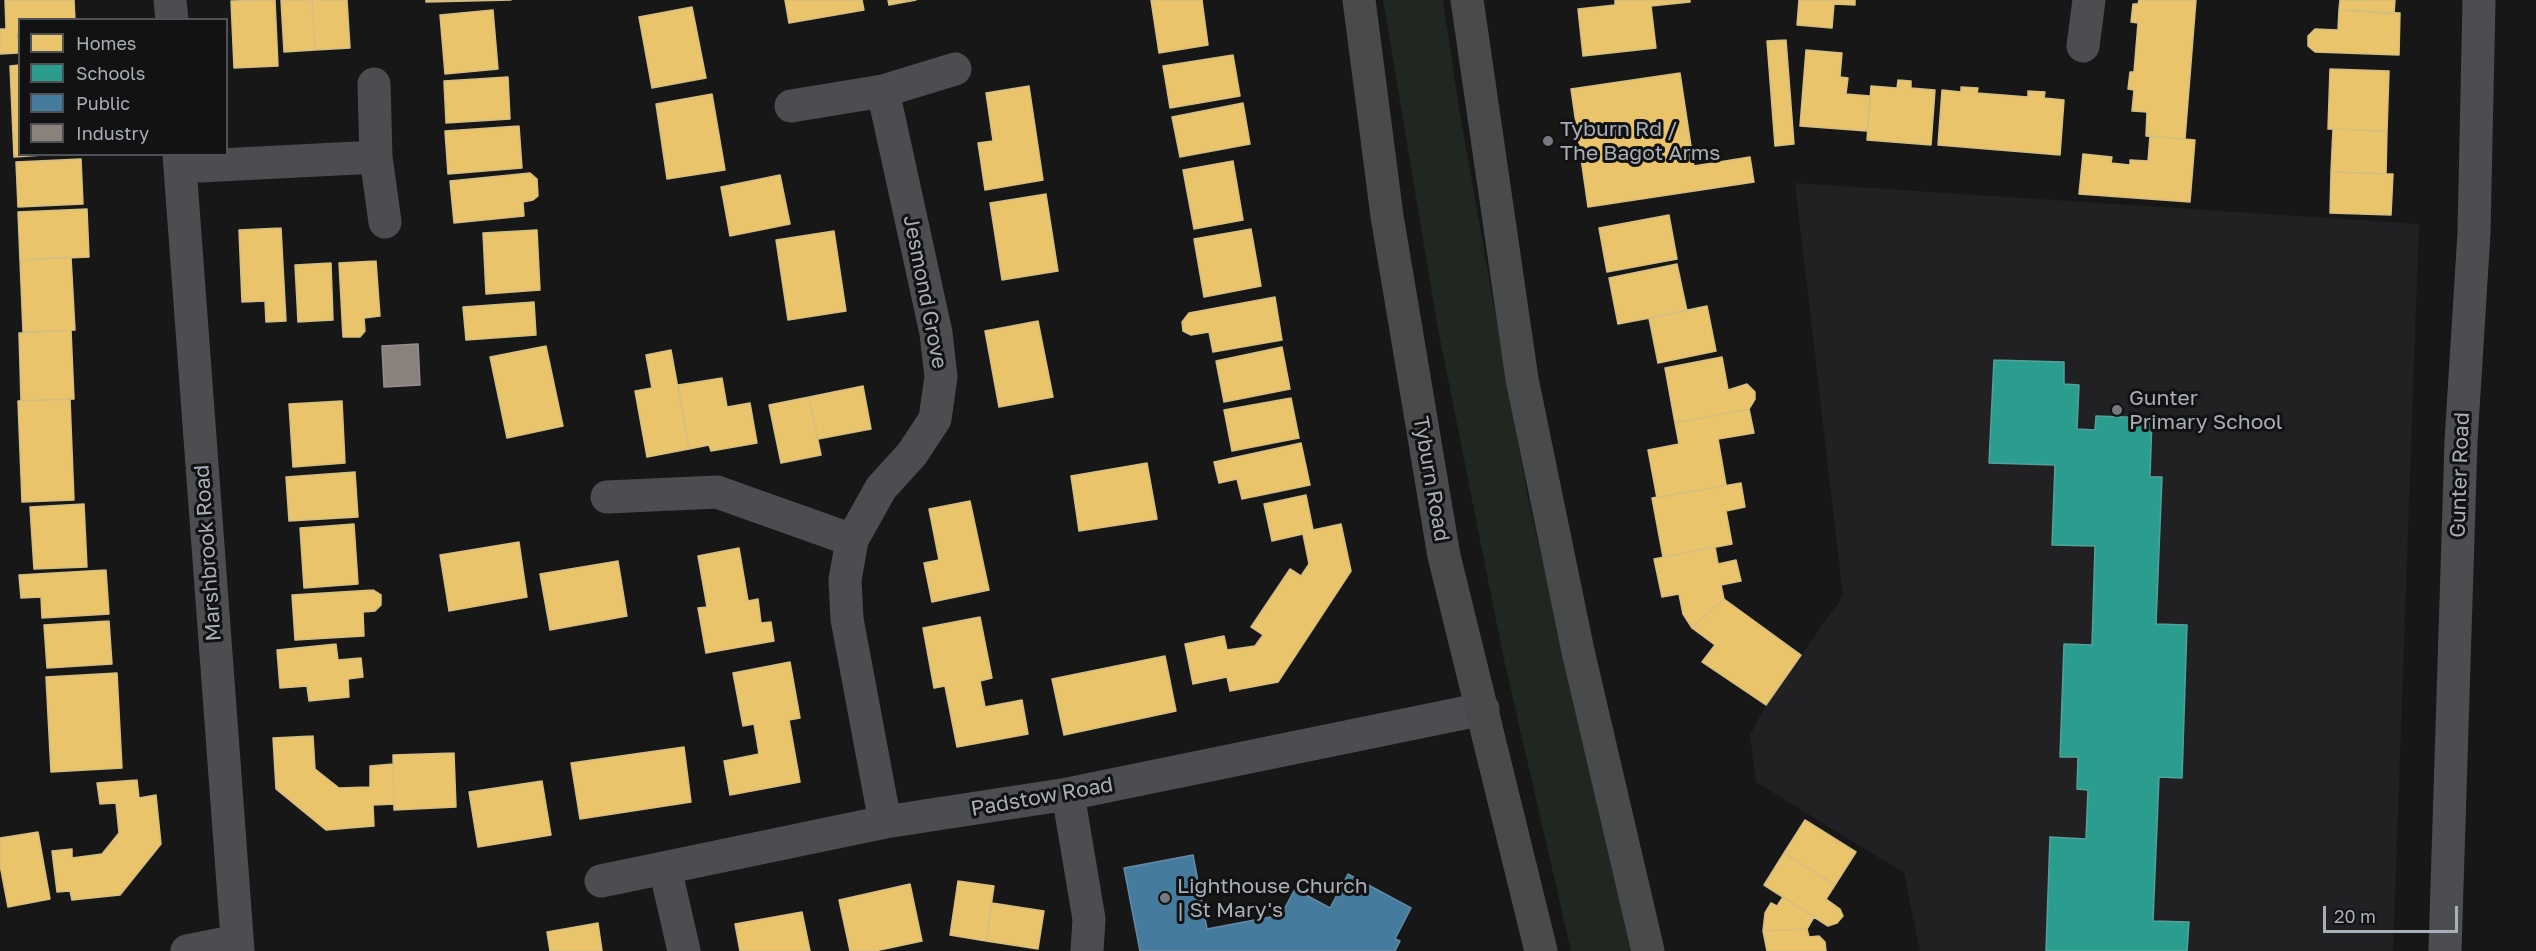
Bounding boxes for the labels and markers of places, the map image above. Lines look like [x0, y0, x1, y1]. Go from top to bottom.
place label: Tyburn Rd / The Bagot Arms [1560, 116, 1720, 166]
marker: Tyburn Rd / The Bagot Arms [1541, 134, 1555, 148]
place label: Gunter Primary School [2129, 385, 2283, 435]
marker: Gunter Primary School [2110, 403, 2124, 417]
place label: Lighthouse Church | St Mary's [1177, 873, 1368, 923]
marker: Lighthouse Church | St Mary's [1158, 891, 1172, 905]

